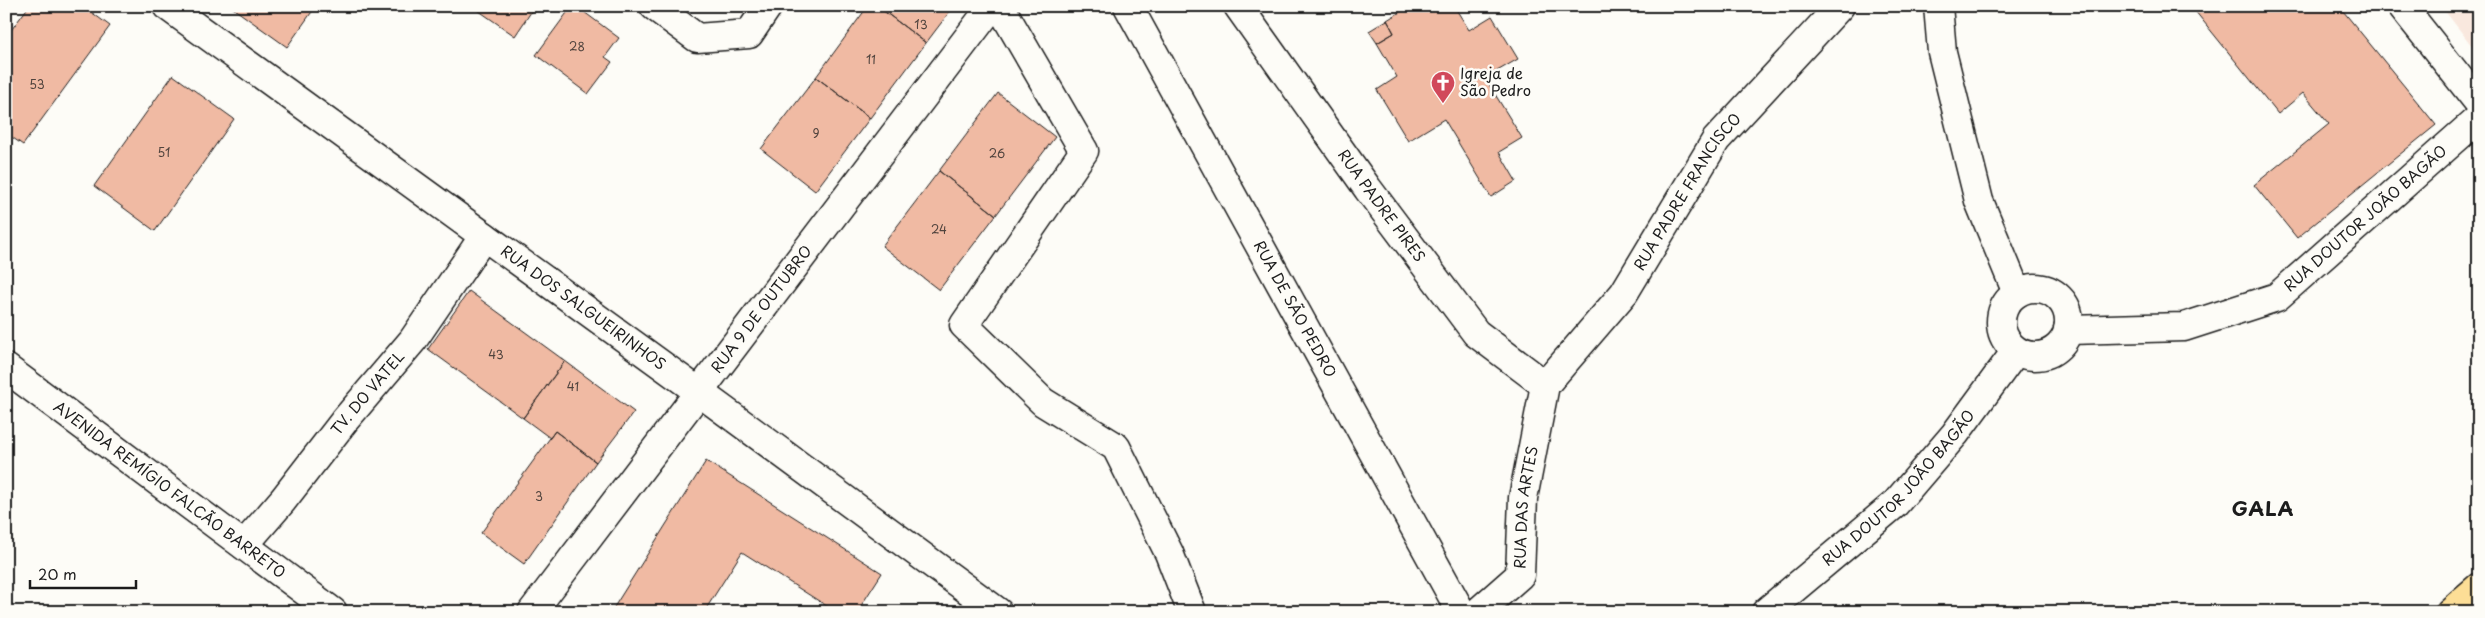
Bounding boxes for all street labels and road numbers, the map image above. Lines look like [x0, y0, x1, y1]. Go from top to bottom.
street label: RUA PADRE FRANCISCO [1627, 107, 1746, 274]
street label: RUA DOUTOR JOÃO BAGÃO [2278, 139, 2451, 296]
street label: RUA PADRE PIRES [1333, 144, 1432, 266]
street label: RUA DE SÃO PEDRO [1249, 236, 1343, 381]
street label: RUA DOS SALGUEIRINHOS [496, 239, 671, 374]
street label: RUA 9 DE OUTUBRO [704, 240, 817, 377]
street label: TV. DO VATEL [325, 345, 409, 439]
street label: AVENIDA REMÍGIO FALCÃO BARRETO [50, 395, 291, 583]
street label: RUA DOUTOR JOÃO BAGÃO [1816, 404, 1979, 571]
street label: RUA DAS ARTES [1507, 444, 1543, 569]

